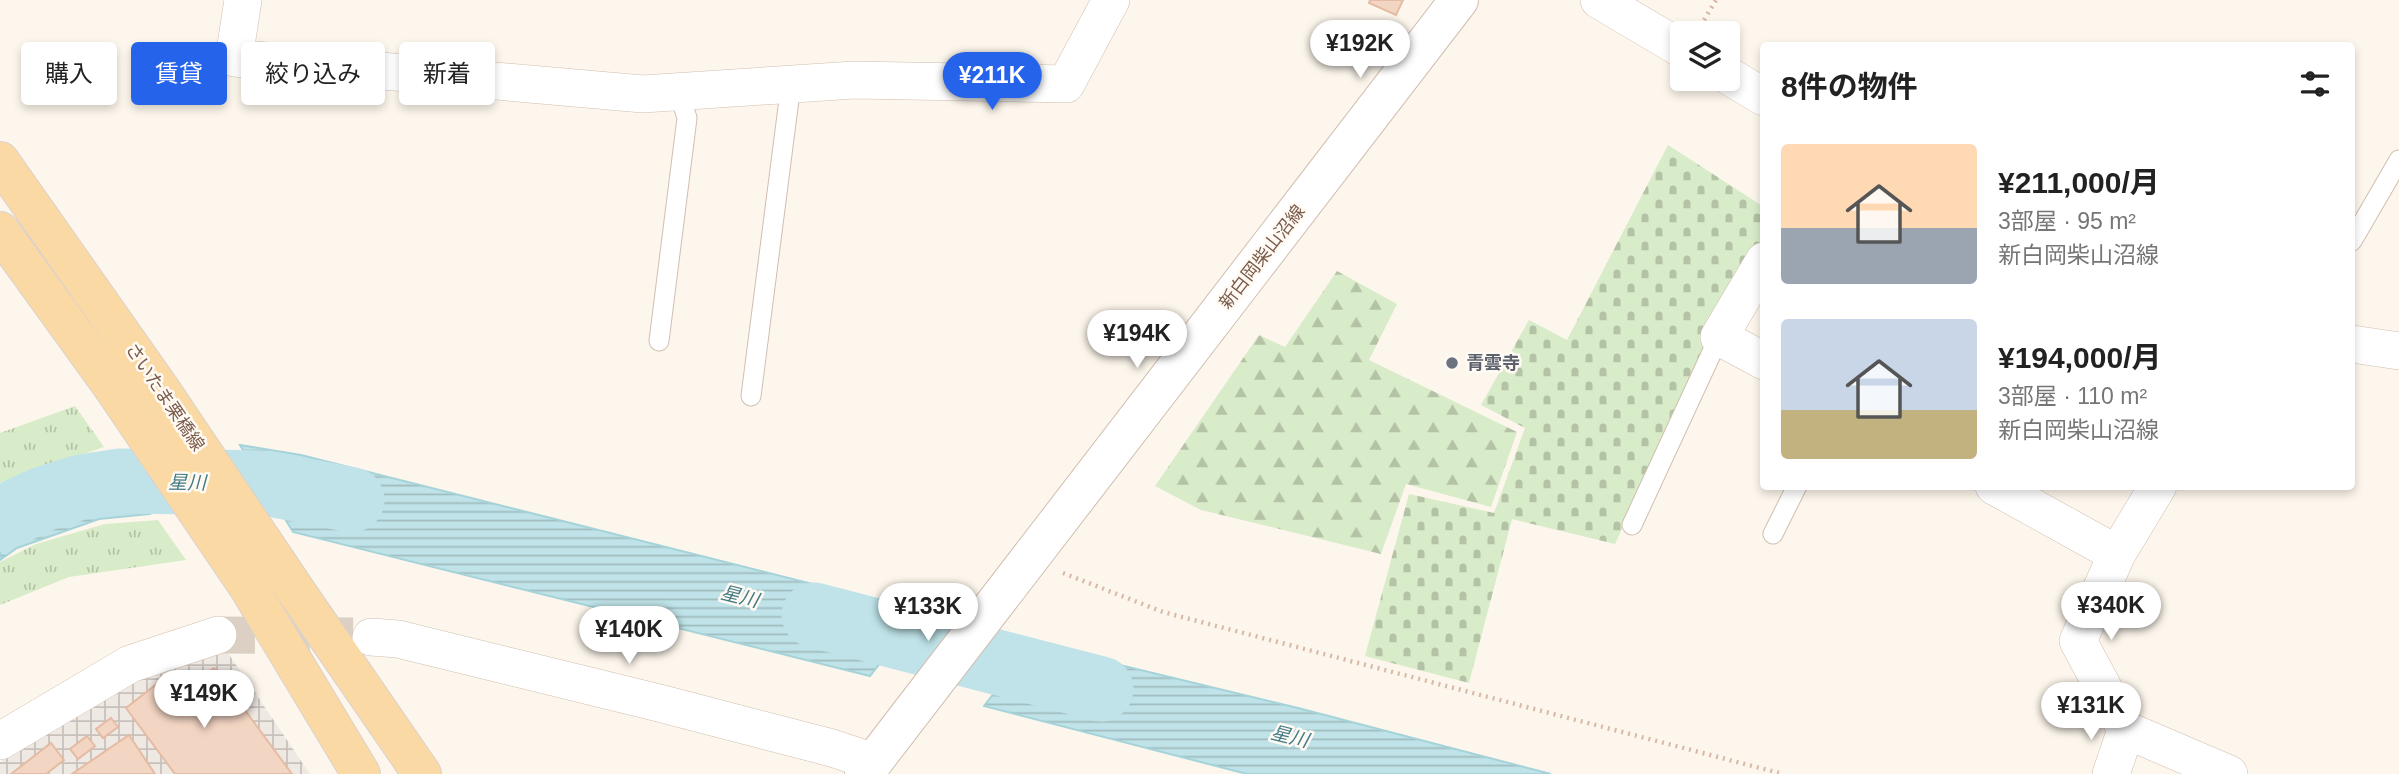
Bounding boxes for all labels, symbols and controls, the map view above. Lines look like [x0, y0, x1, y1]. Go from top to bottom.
pin: ¥192K [1311, 20, 1409, 80]
map controls [1670, 21, 1740, 91]
button: layers [1670, 21, 1740, 91]
text: ¥192K [1326, 30, 1394, 56]
chip: 購入 [21, 42, 117, 105]
chip: 賃貸 [131, 42, 227, 105]
chip: 絞り込み [241, 42, 385, 105]
chip: 新着 [399, 42, 495, 105]
pin: ¥211K [943, 52, 1041, 112]
text: ¥211K [959, 62, 1025, 88]
icon: filters [2296, 65, 2334, 103]
text: 8件の物件 [1781, 70, 1918, 103]
text: ¥211,000/月 [1998, 166, 2160, 199]
icon: home [1837, 172, 1921, 256]
street label: 新白岡柴山沼線 [1215, 201, 1309, 313]
text: 3部屋 · 95 m² [1998, 208, 2136, 234]
text: 新白岡柴山沼線 [1998, 242, 2159, 268]
pin: ¥194K [1088, 310, 1186, 370]
text: ¥194K [1103, 320, 1171, 346]
street label: さいたま栗橋線 [122, 339, 208, 455]
text: ¥194,000/月 [1998, 341, 2161, 374]
icon: home [1837, 347, 1921, 431]
place label: 青雲寺 [1466, 353, 1520, 373]
marker: 青雲寺 [1444, 355, 1460, 371]
text: 3部屋 · 110 m² [1998, 383, 2147, 409]
text: 新白岡柴山沼線 [1998, 417, 2159, 443]
water label: 星川 [168, 472, 208, 493]
water label: 星川 [719, 582, 763, 612]
pin: ¥340K [2062, 582, 2160, 642]
pin: ¥133K [879, 584, 977, 643]
text: ¥340K [2077, 592, 2145, 618]
text: ¥133K [894, 593, 962, 619]
pin: ¥140K [580, 606, 678, 666]
text: ¥140K [595, 616, 663, 642]
pin: ¥149K [155, 670, 253, 730]
text: ¥149K [170, 680, 238, 706]
pin: ¥131K [2042, 682, 2140, 742]
text: ¥131K [2057, 692, 2125, 718]
water label: 星川 [1269, 722, 1313, 752]

